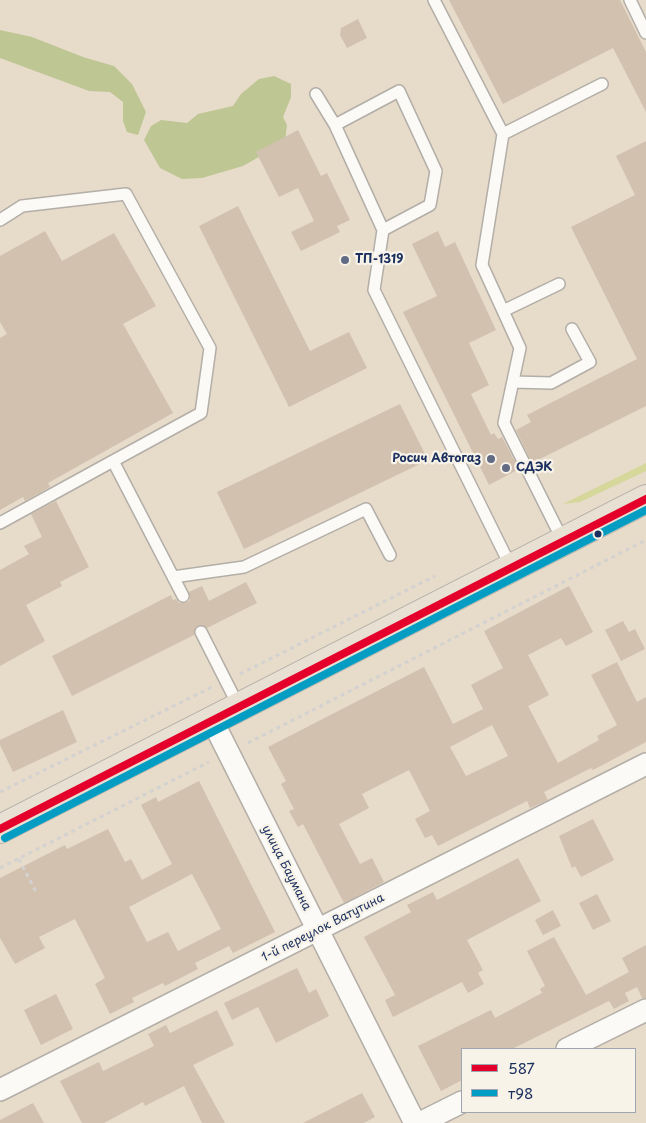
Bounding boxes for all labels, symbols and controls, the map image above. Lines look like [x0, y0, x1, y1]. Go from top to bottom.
place label: ТП-1319 [355, 253, 403, 267]
marker: ТП-1319 [339, 254, 351, 266]
place label: Росич Автогаз [392, 452, 481, 466]
marker: Росич Автогаз [485, 453, 497, 465]
place label: СДЭК [516, 461, 552, 475]
marker: СДЭК [500, 462, 512, 474]
unlabelled marker [593, 529, 603, 539]
street label: улица Баумана [258, 823, 314, 913]
street label: 1-й переулок Ватутина [259, 891, 387, 965]
legend [461, 1048, 636, 1113]
text: 587 [508, 1056, 535, 1079]
text: т98 [508, 1081, 533, 1104]

